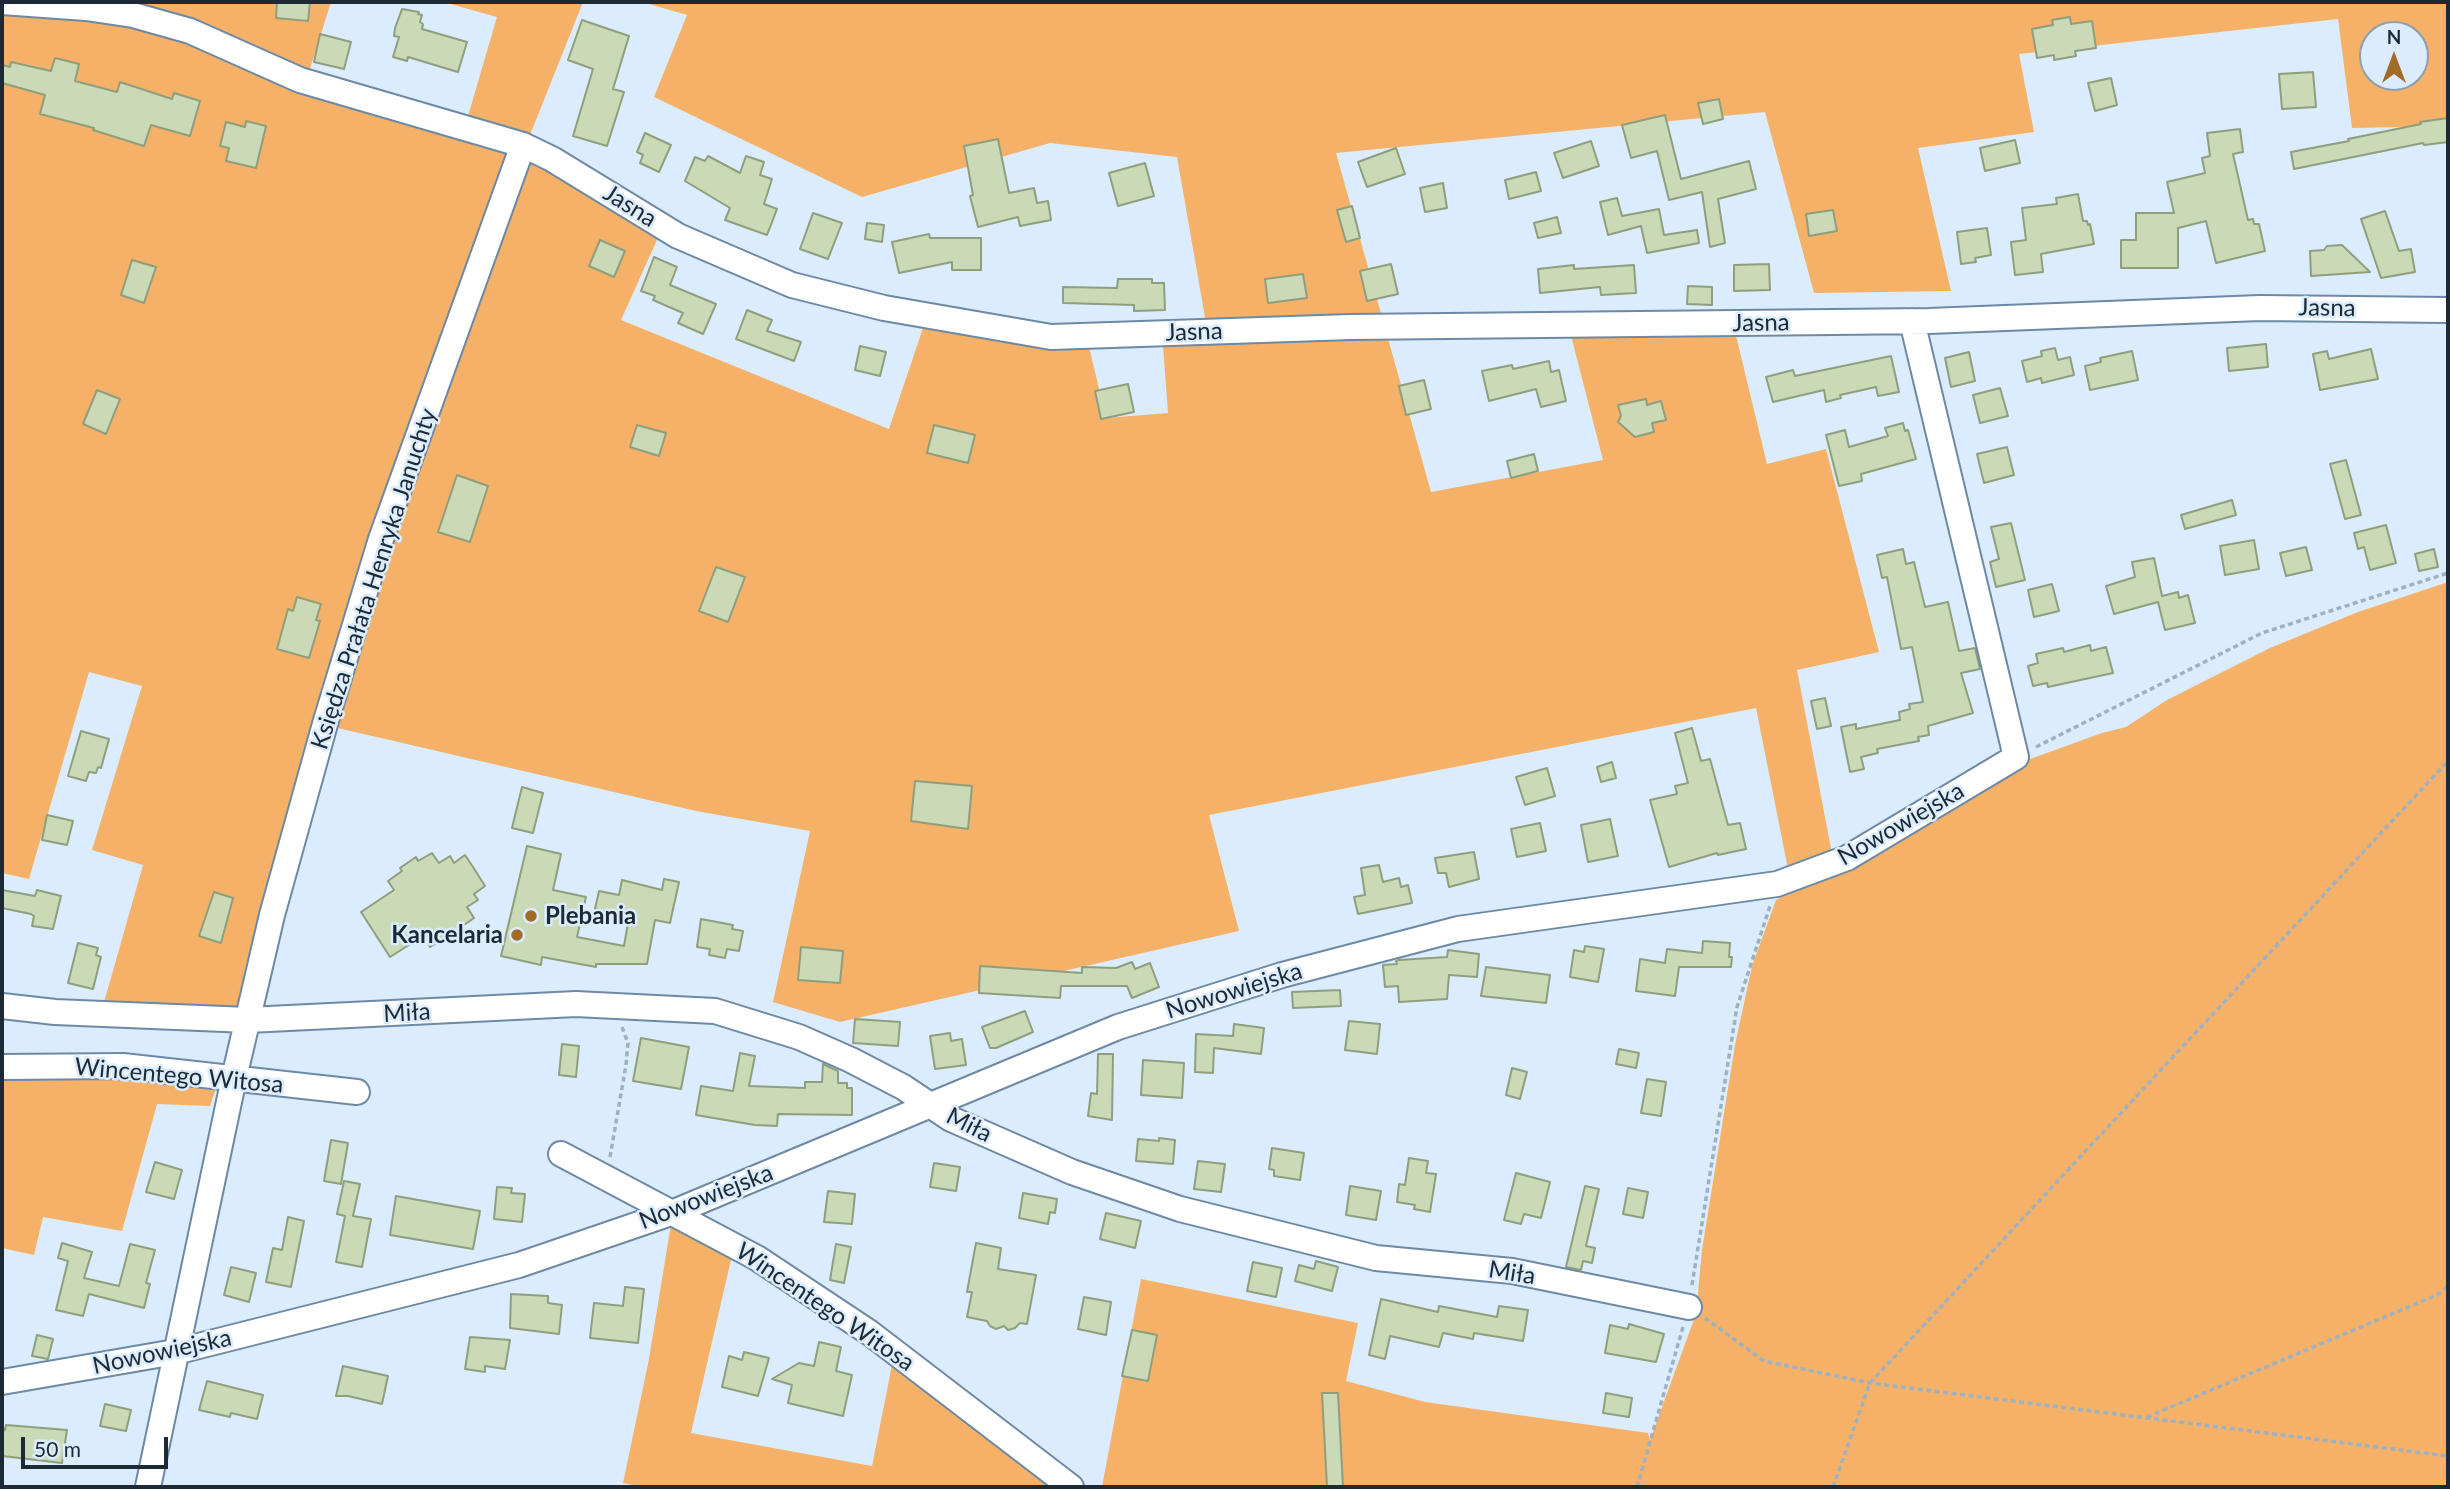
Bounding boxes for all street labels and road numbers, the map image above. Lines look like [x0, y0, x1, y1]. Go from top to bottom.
street label: Jasna [598, 179, 662, 233]
street label: Jasna [2298, 293, 2356, 323]
street label: Jasna [1732, 308, 1790, 338]
street label: Jasna [1165, 317, 1223, 347]
street label: Księdza Prałata Henryka Januchty [305, 405, 443, 753]
street label: Nowowiejska [1833, 776, 1969, 872]
street label: Nowowiejska [1162, 957, 1306, 1025]
street label: Miła [383, 997, 431, 1029]
street label: Wincentego Witosa [73, 1053, 285, 1099]
street label: Miła [941, 1101, 997, 1149]
street label: Nowowiejska [635, 1158, 777, 1236]
street label: Wincentego Witosa [730, 1237, 920, 1377]
street label: Miła [1486, 1255, 1538, 1291]
street label: Nowowiejska [90, 1323, 234, 1381]

